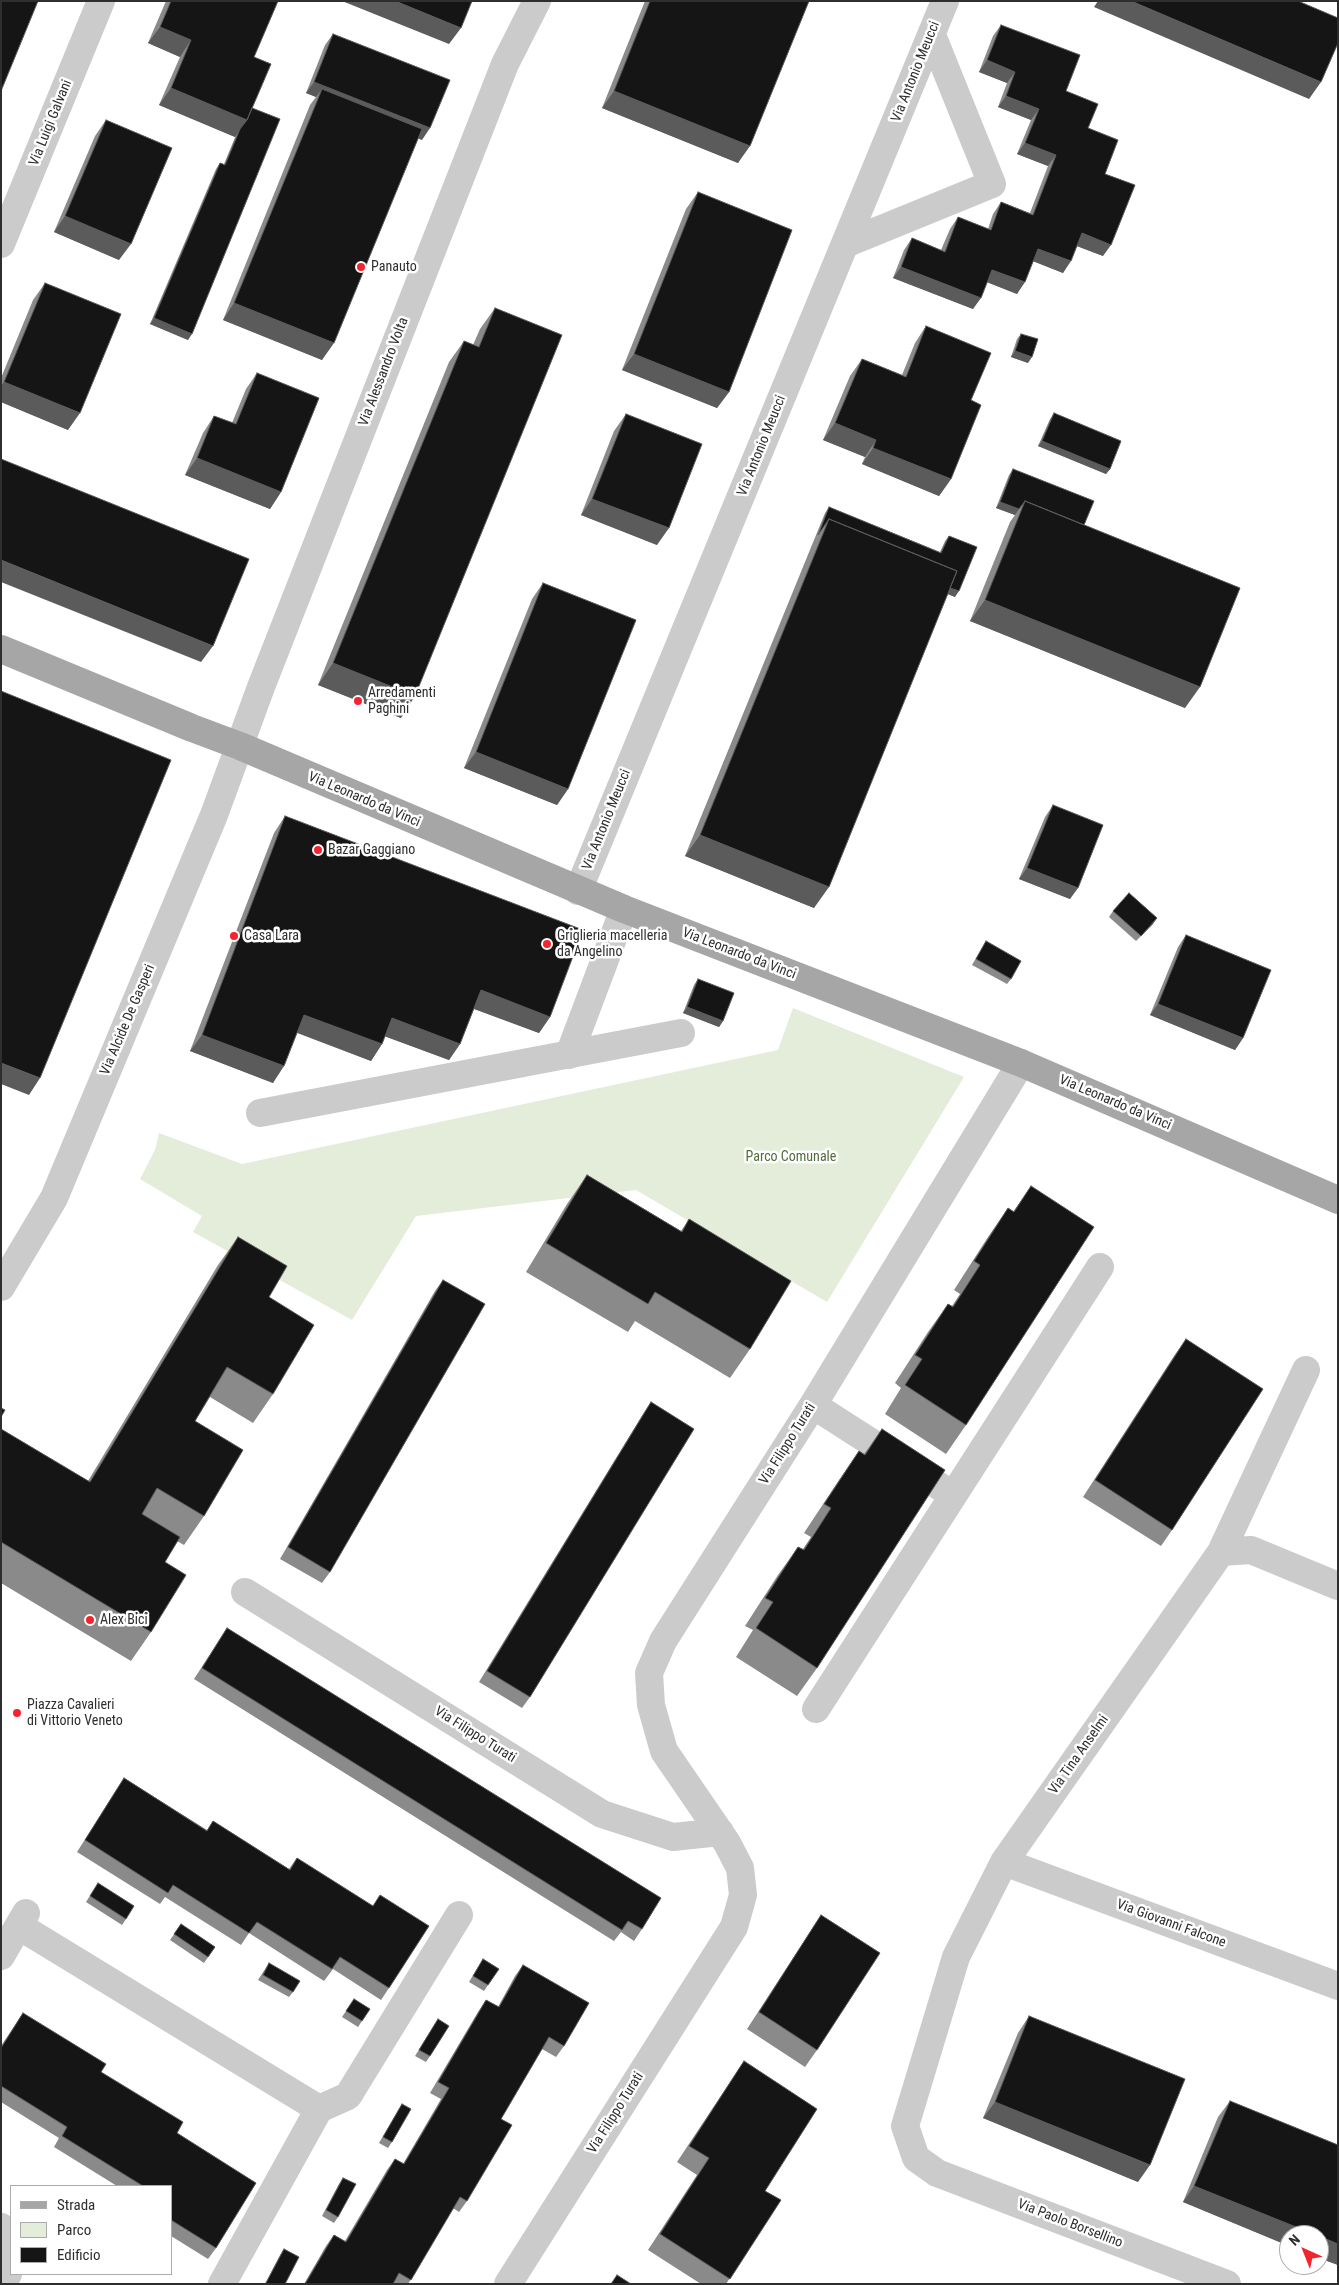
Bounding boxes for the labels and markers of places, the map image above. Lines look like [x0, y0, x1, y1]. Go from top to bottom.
place label: Panauto [371, 259, 417, 275]
marker: Panauto [355, 261, 367, 273]
place label: Arredamenti Paghini [368, 685, 436, 718]
marker: Arredamenti Paghini [352, 695, 364, 707]
place label: Bazar Gaggiano [328, 842, 415, 858]
marker: Bazar Gaggiano [312, 844, 324, 856]
place label: Casa Lara [244, 928, 299, 944]
place label: Griglieria macelleria da Angelino [557, 928, 667, 960]
marker: Casa Lara [228, 930, 240, 942]
marker: Griglieria macelleria da Angelino [541, 938, 553, 950]
place label: Alex Bici [100, 1612, 148, 1628]
marker: Alex Bici [84, 1614, 96, 1626]
place label: Piazza Cavalieri di Vittorio Veneto [27, 1697, 123, 1730]
marker: Piazza Cavalieri di Vittorio Veneto [11, 1707, 23, 1719]

